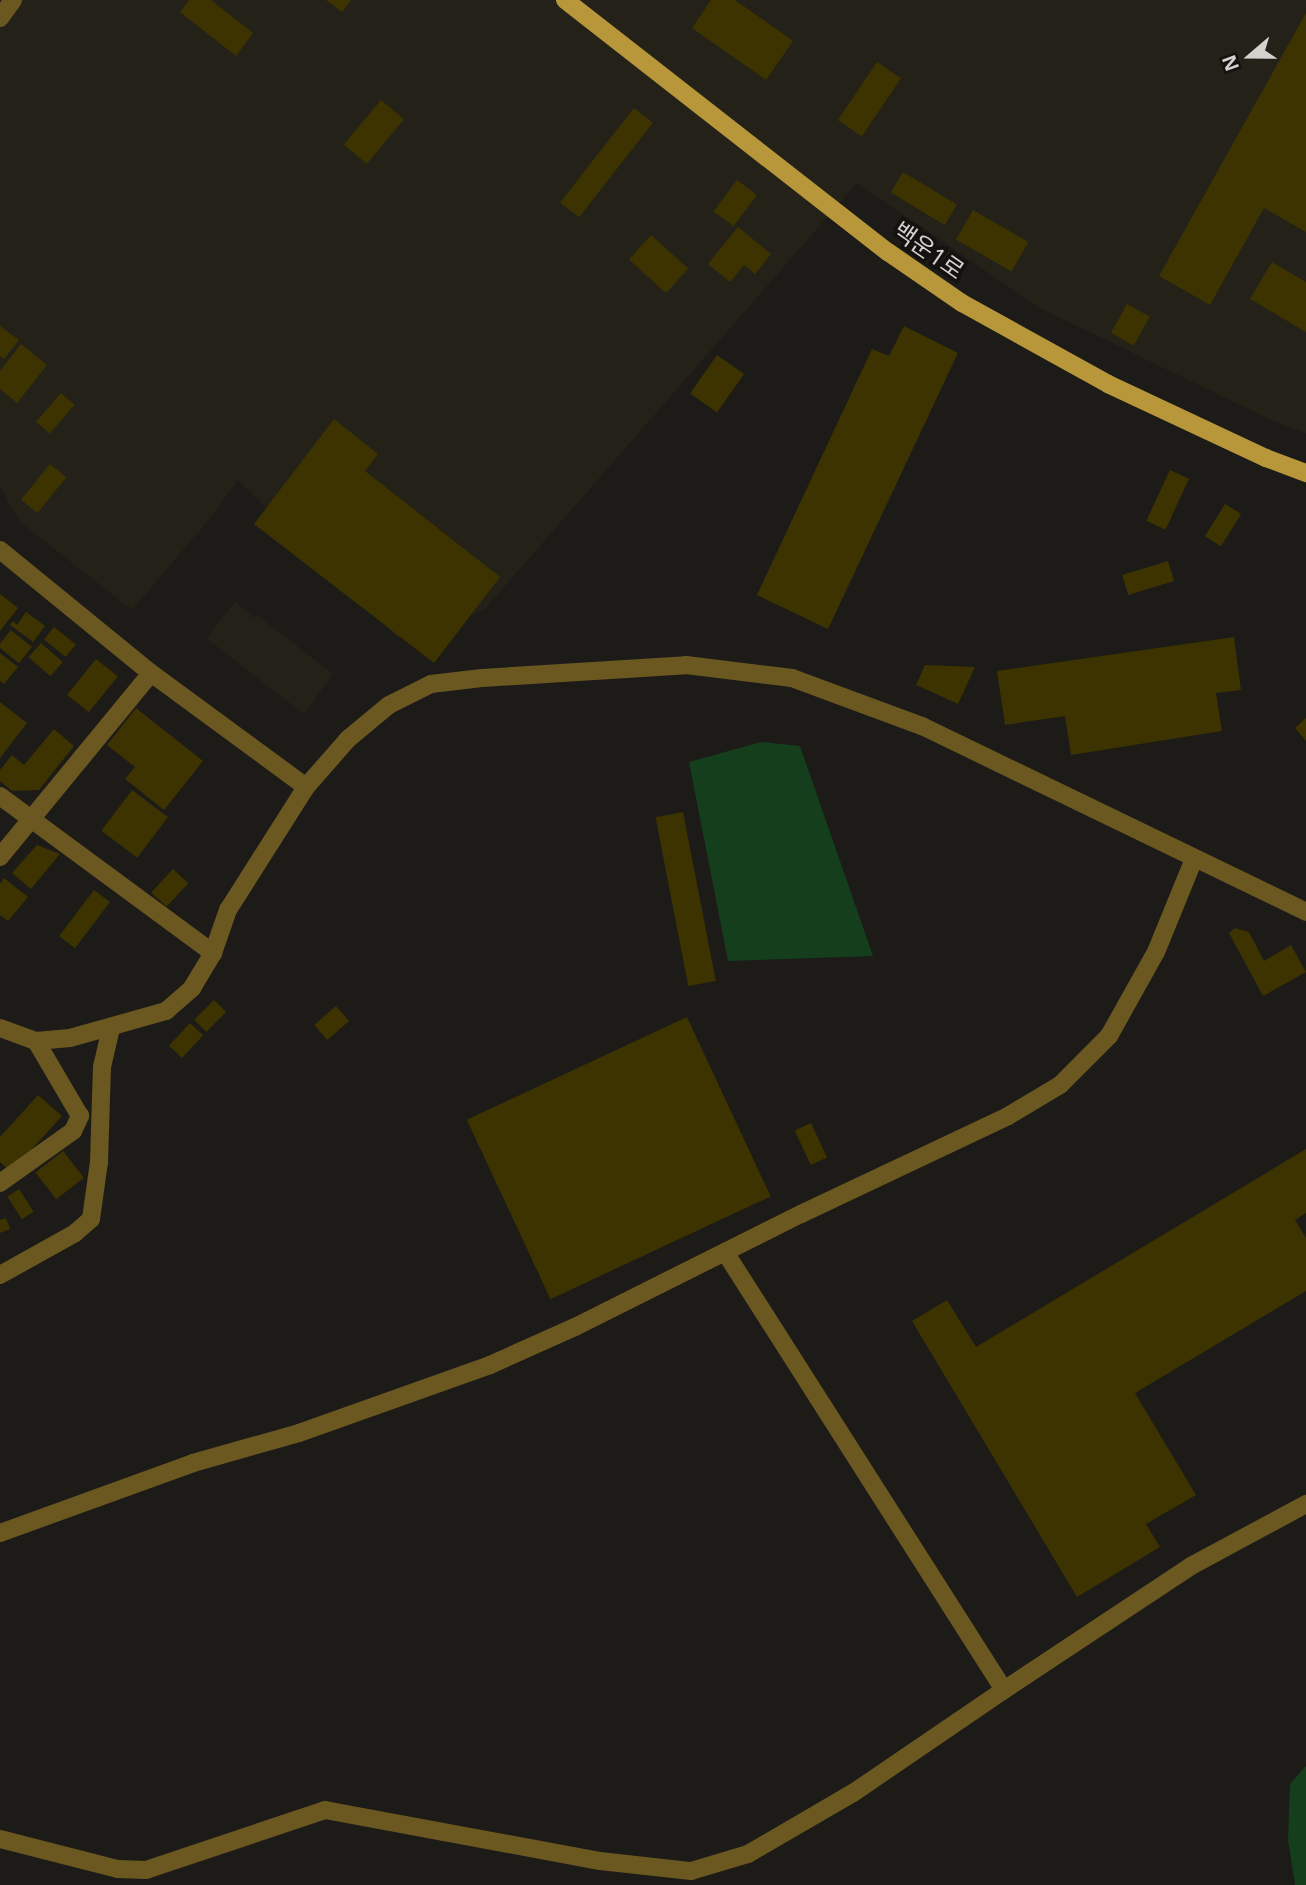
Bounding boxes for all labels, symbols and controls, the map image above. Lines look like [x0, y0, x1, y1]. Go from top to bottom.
north arrow [1215, 21, 1285, 91]
text: N [1215, 51, 1245, 75]
street label: 백운1로 [888, 215, 970, 285]

